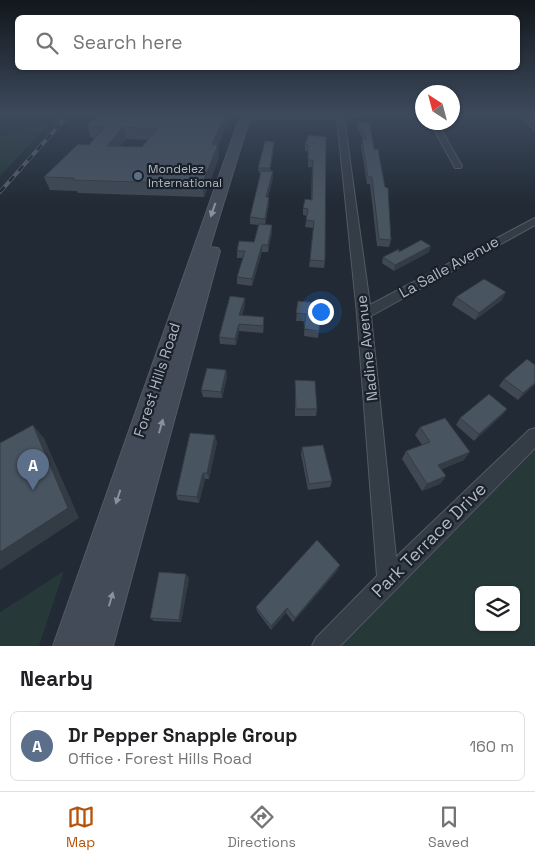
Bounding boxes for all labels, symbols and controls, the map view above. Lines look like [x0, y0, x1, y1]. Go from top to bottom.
search box [15, 15, 520, 70]
icon: search [33, 29, 61, 57]
text: Search here [73, 30, 183, 55]
north arrow [415, 85, 460, 130]
place label: Mondelez International [148, 161, 222, 191]
marker: Mondelez International [132, 170, 144, 182]
one-way arrow [209, 202, 217, 217]
street label: La Salle Avenue [395, 231, 502, 302]
street label: Nadine Avenue [351, 294, 382, 402]
your location [308, 299, 334, 325]
street label: Forest Hills Road [129, 320, 184, 440]
one-way arrow [158, 419, 166, 434]
pin: A [17, 449, 49, 490]
street label: Park Terrace Drive [366, 477, 491, 602]
one-way arrow [114, 490, 122, 505]
map controls [475, 586, 520, 631]
button: layers [475, 586, 520, 631]
one-way arrow [107, 592, 115, 607]
text: Nearby [20, 665, 93, 692]
text: Dr Pepper Snapple Group [68, 723, 297, 748]
text: A [32, 736, 42, 757]
text: 160 m [469, 736, 514, 757]
text: Office · Forest Hills Road [68, 748, 252, 769]
tab: Map [66, 803, 95, 851]
tab: Directions [227, 803, 296, 851]
tab: Saved [428, 803, 469, 851]

